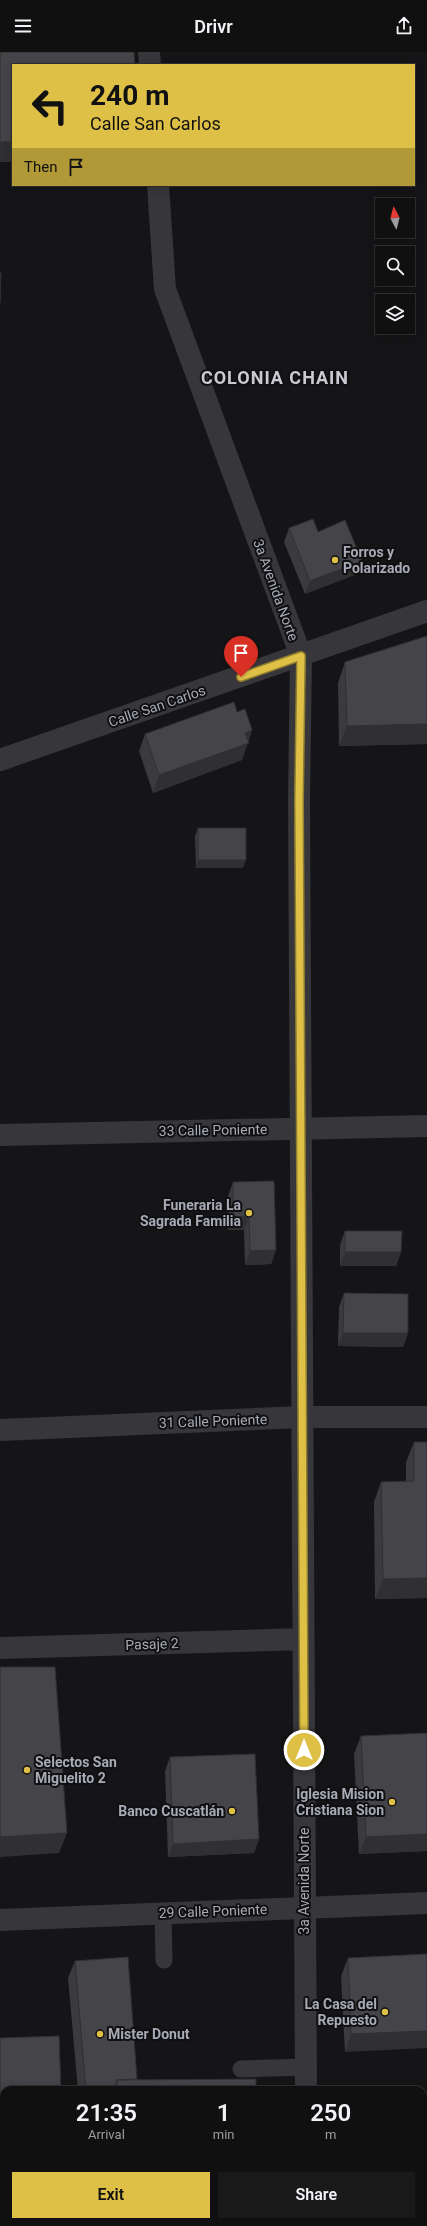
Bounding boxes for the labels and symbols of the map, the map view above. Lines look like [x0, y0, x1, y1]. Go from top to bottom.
north arrow [375, 198, 415, 238]
district label: COLONIA CHAIN [201, 367, 349, 388]
street label: 3a Avenida Norte [250, 537, 302, 643]
place label: Forros y Polarizado [343, 544, 410, 576]
marker: Forros y Polarizado [330, 555, 340, 565]
pin [224, 636, 258, 677]
street label: Calle San Carlos [106, 682, 208, 730]
street label: 33 Calle Poniente [159, 1121, 267, 1139]
place label: Funeraria La Sagrada Familia [140, 1197, 242, 1229]
marker: Funeraria La Sagrada Familia [244, 1208, 254, 1218]
street label: 31 Calle Poniente [158, 1411, 268, 1431]
street label: Pasaje 2 [125, 1635, 179, 1653]
position arrow [283, 1729, 325, 1771]
place label: Selectos San Miguelito 2 [35, 1754, 117, 1786]
marker: Selectos San Miguelito 2 [22, 1765, 32, 1775]
place label: Iglesia Mision Cristiana Sion [296, 1786, 384, 1818]
marker: Iglesia Mision Cristiana Sion [387, 1797, 397, 1807]
place label: Banco Cuscatlán [118, 1803, 224, 1819]
marker: Banco Cuscatlán [227, 1806, 237, 1816]
street label: 3a Avenida Norte [296, 1827, 312, 1935]
street label: 29 Calle Poniente [158, 1901, 268, 1921]
place label: La Casa del Repuesto [304, 1996, 377, 2028]
marker: La Casa del Repuesto [380, 2007, 390, 2017]
place label: Mister Donut [108, 2026, 190, 2042]
marker: Mister Donut [95, 2029, 105, 2039]

